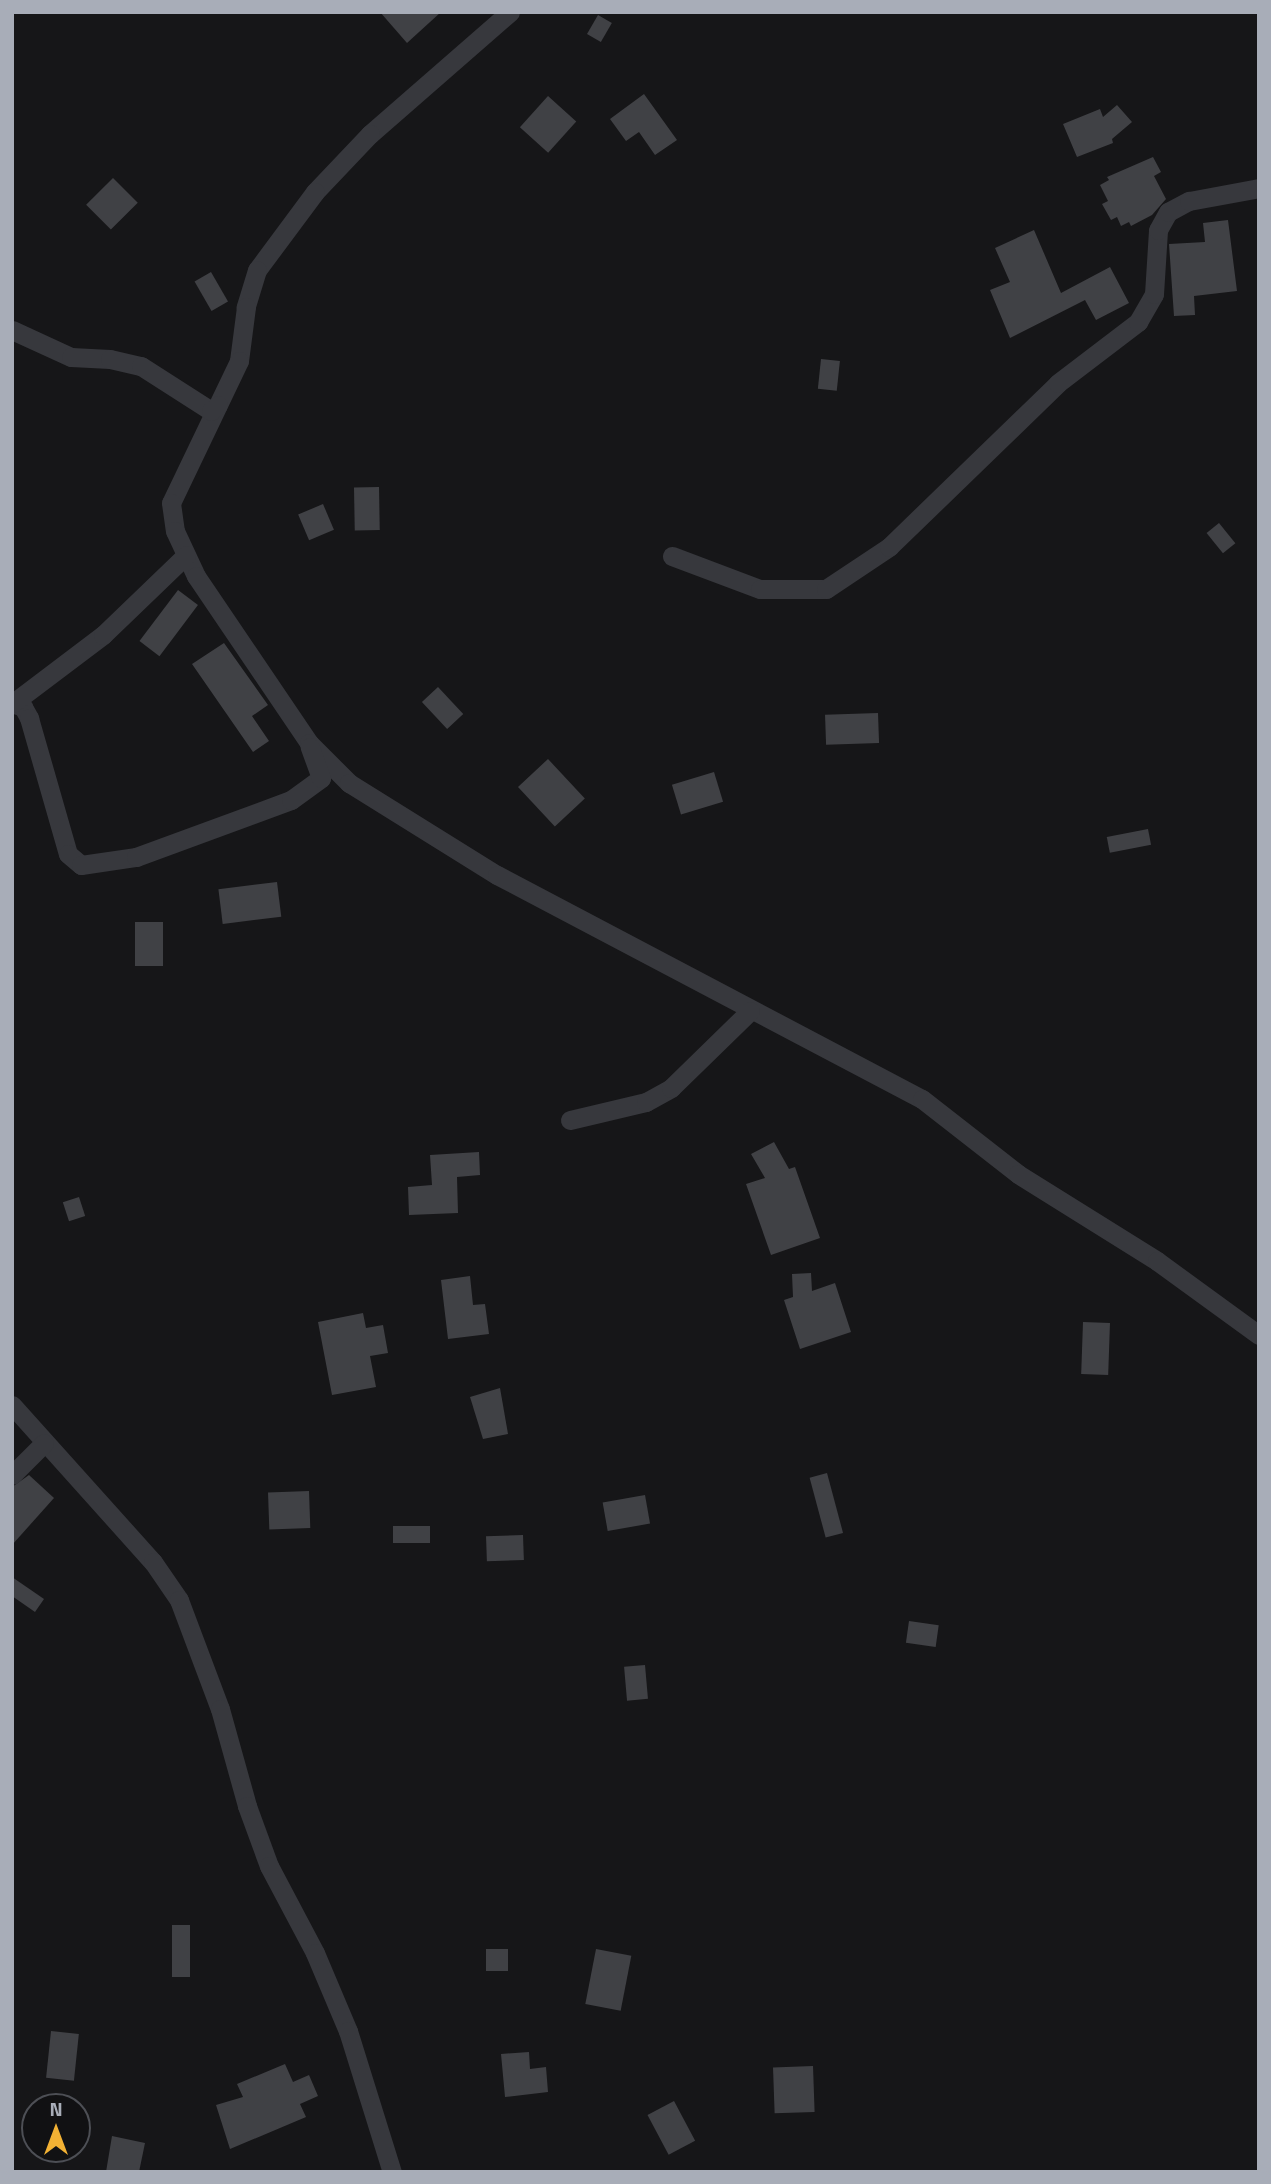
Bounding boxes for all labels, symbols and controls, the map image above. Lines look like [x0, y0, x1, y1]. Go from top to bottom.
north arrow [21, 2093, 91, 2163]
text: N [49, 2094, 63, 2123]

